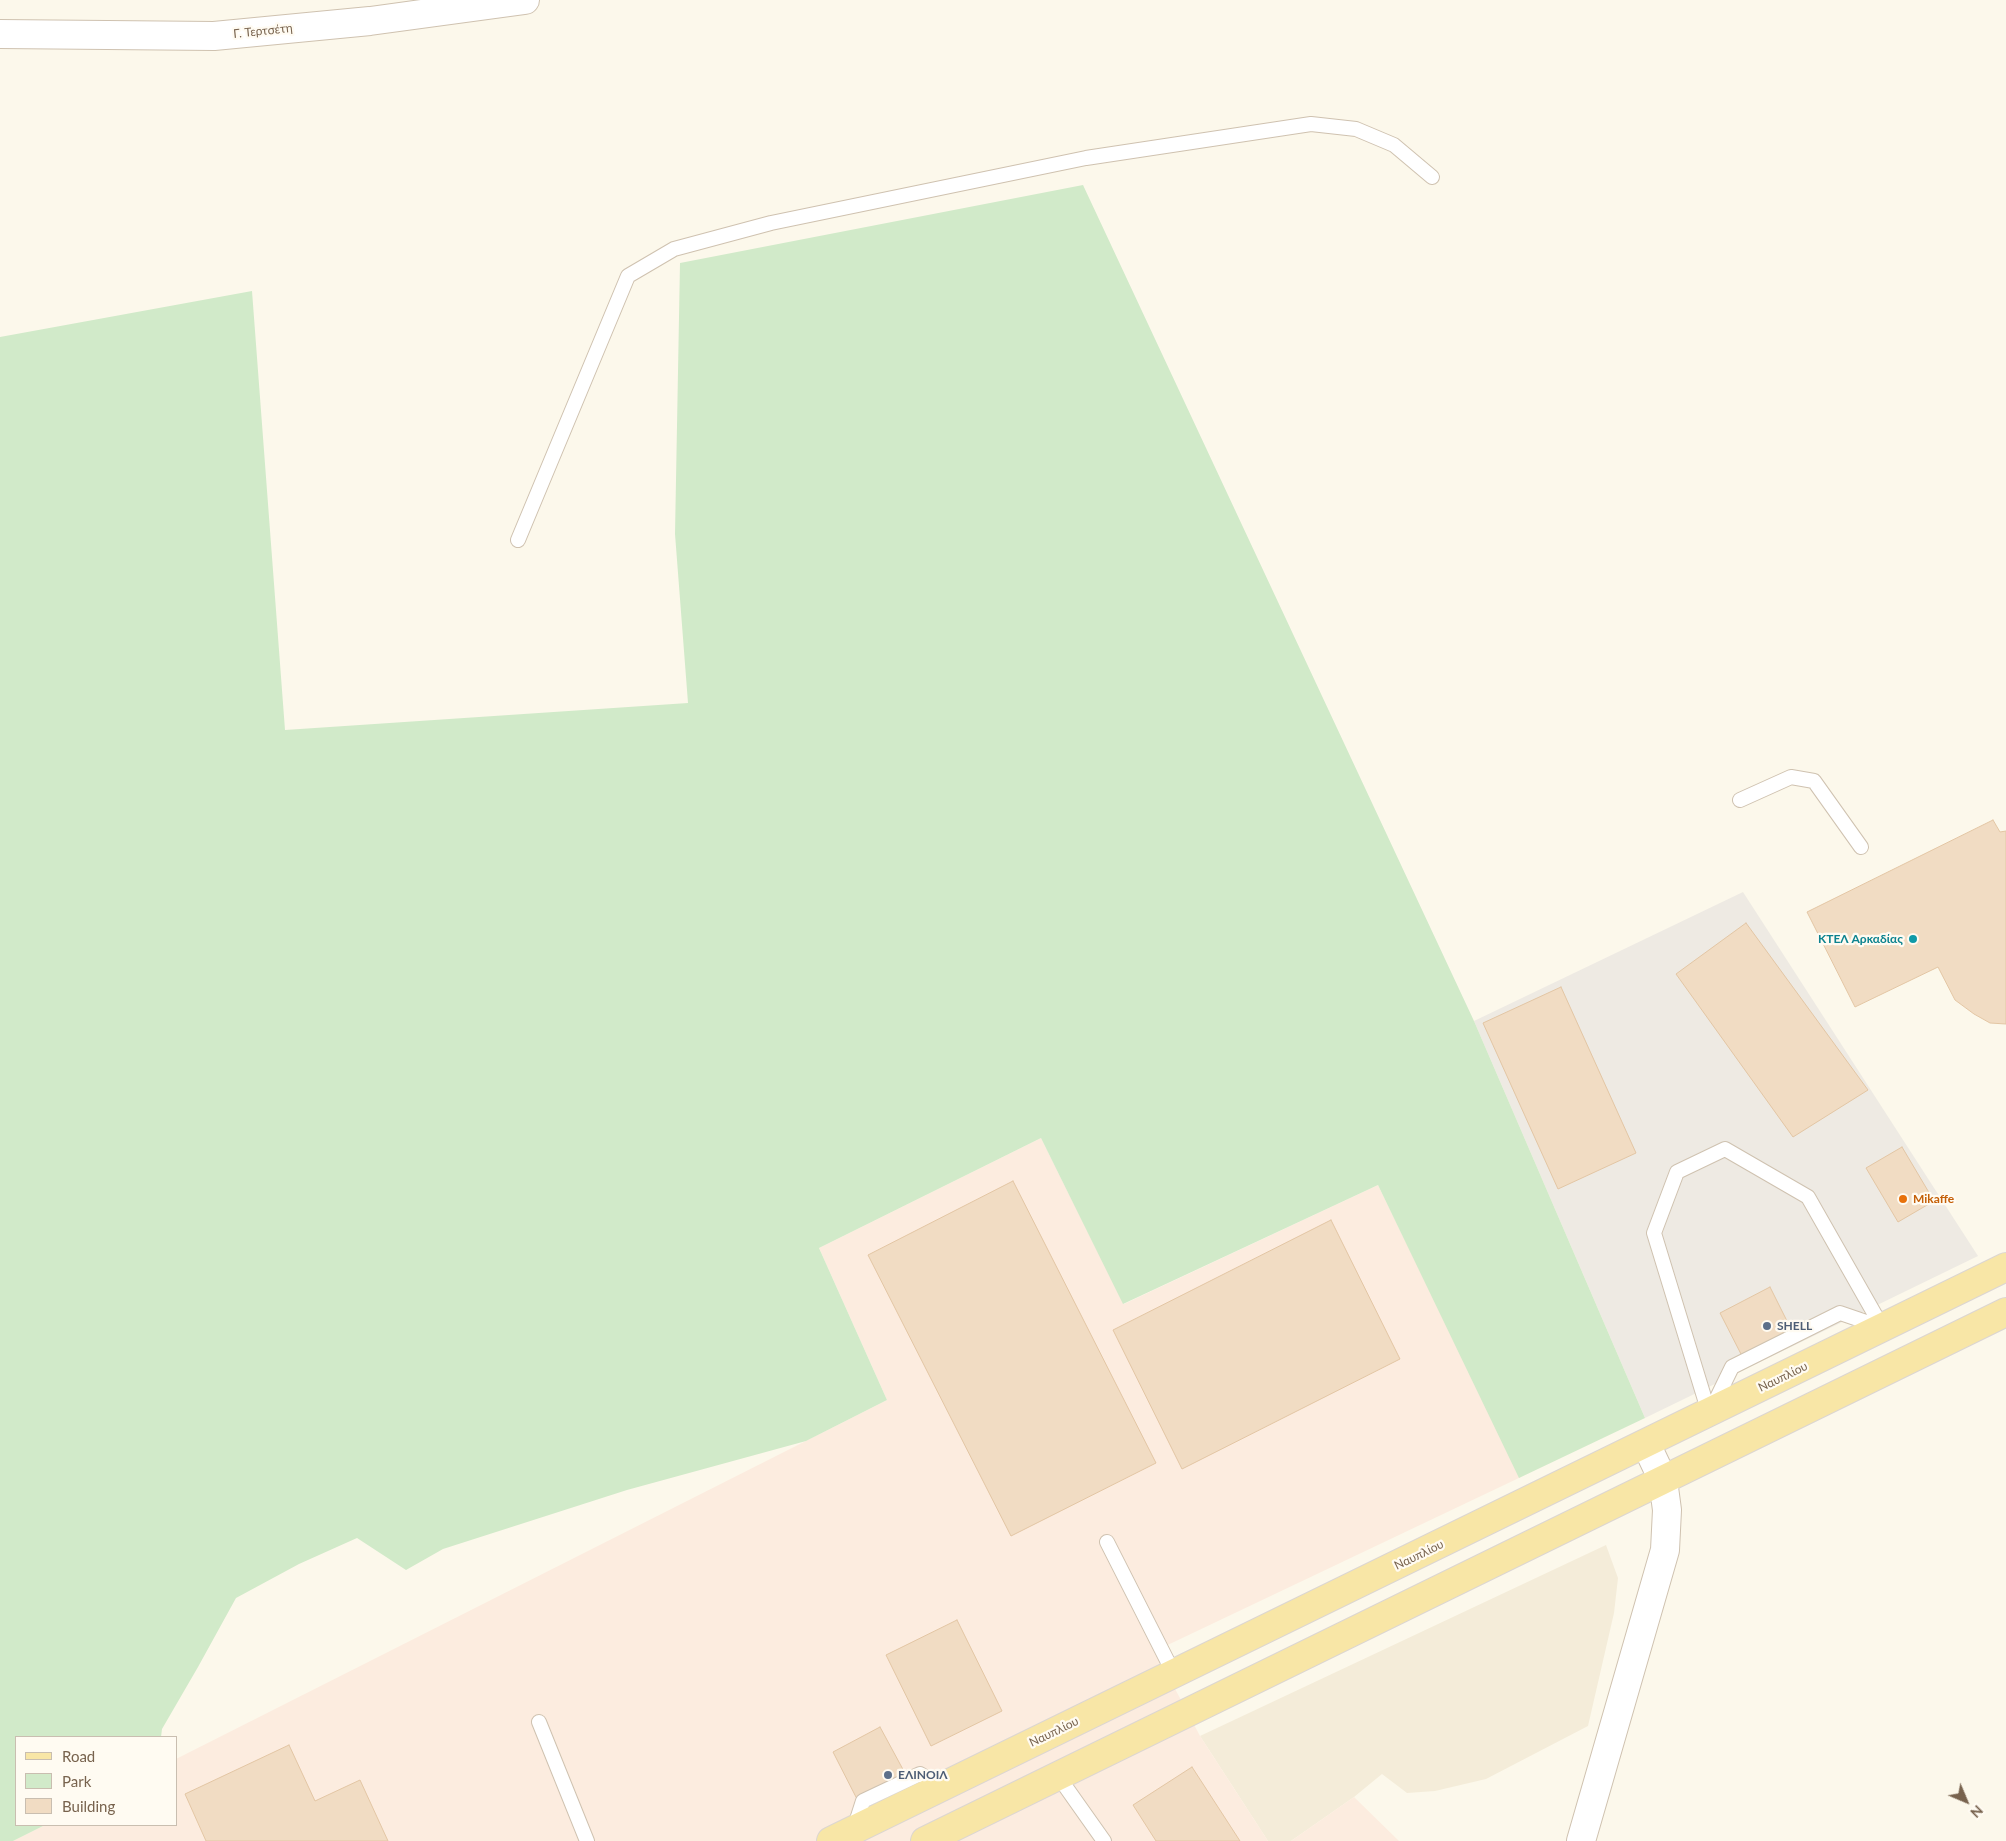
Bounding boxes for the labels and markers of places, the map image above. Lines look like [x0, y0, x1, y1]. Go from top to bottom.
place label: ΚΤΕΛ Αρκαδίας [1818, 932, 1903, 946]
marker: ΚΤΕΛ Αρκαδίας [1907, 933, 1919, 945]
place label: Mikaffe [1913, 1192, 1954, 1206]
marker: Mikaffe [1897, 1193, 1909, 1205]
place label: SHELL [1777, 1319, 1812, 1333]
marker: SHELL [1761, 1320, 1773, 1332]
place label: ΕΛΙΝΟΙΛ [898, 1768, 948, 1782]
marker: ΕΛΙΝΟΙΛ [882, 1769, 894, 1781]

